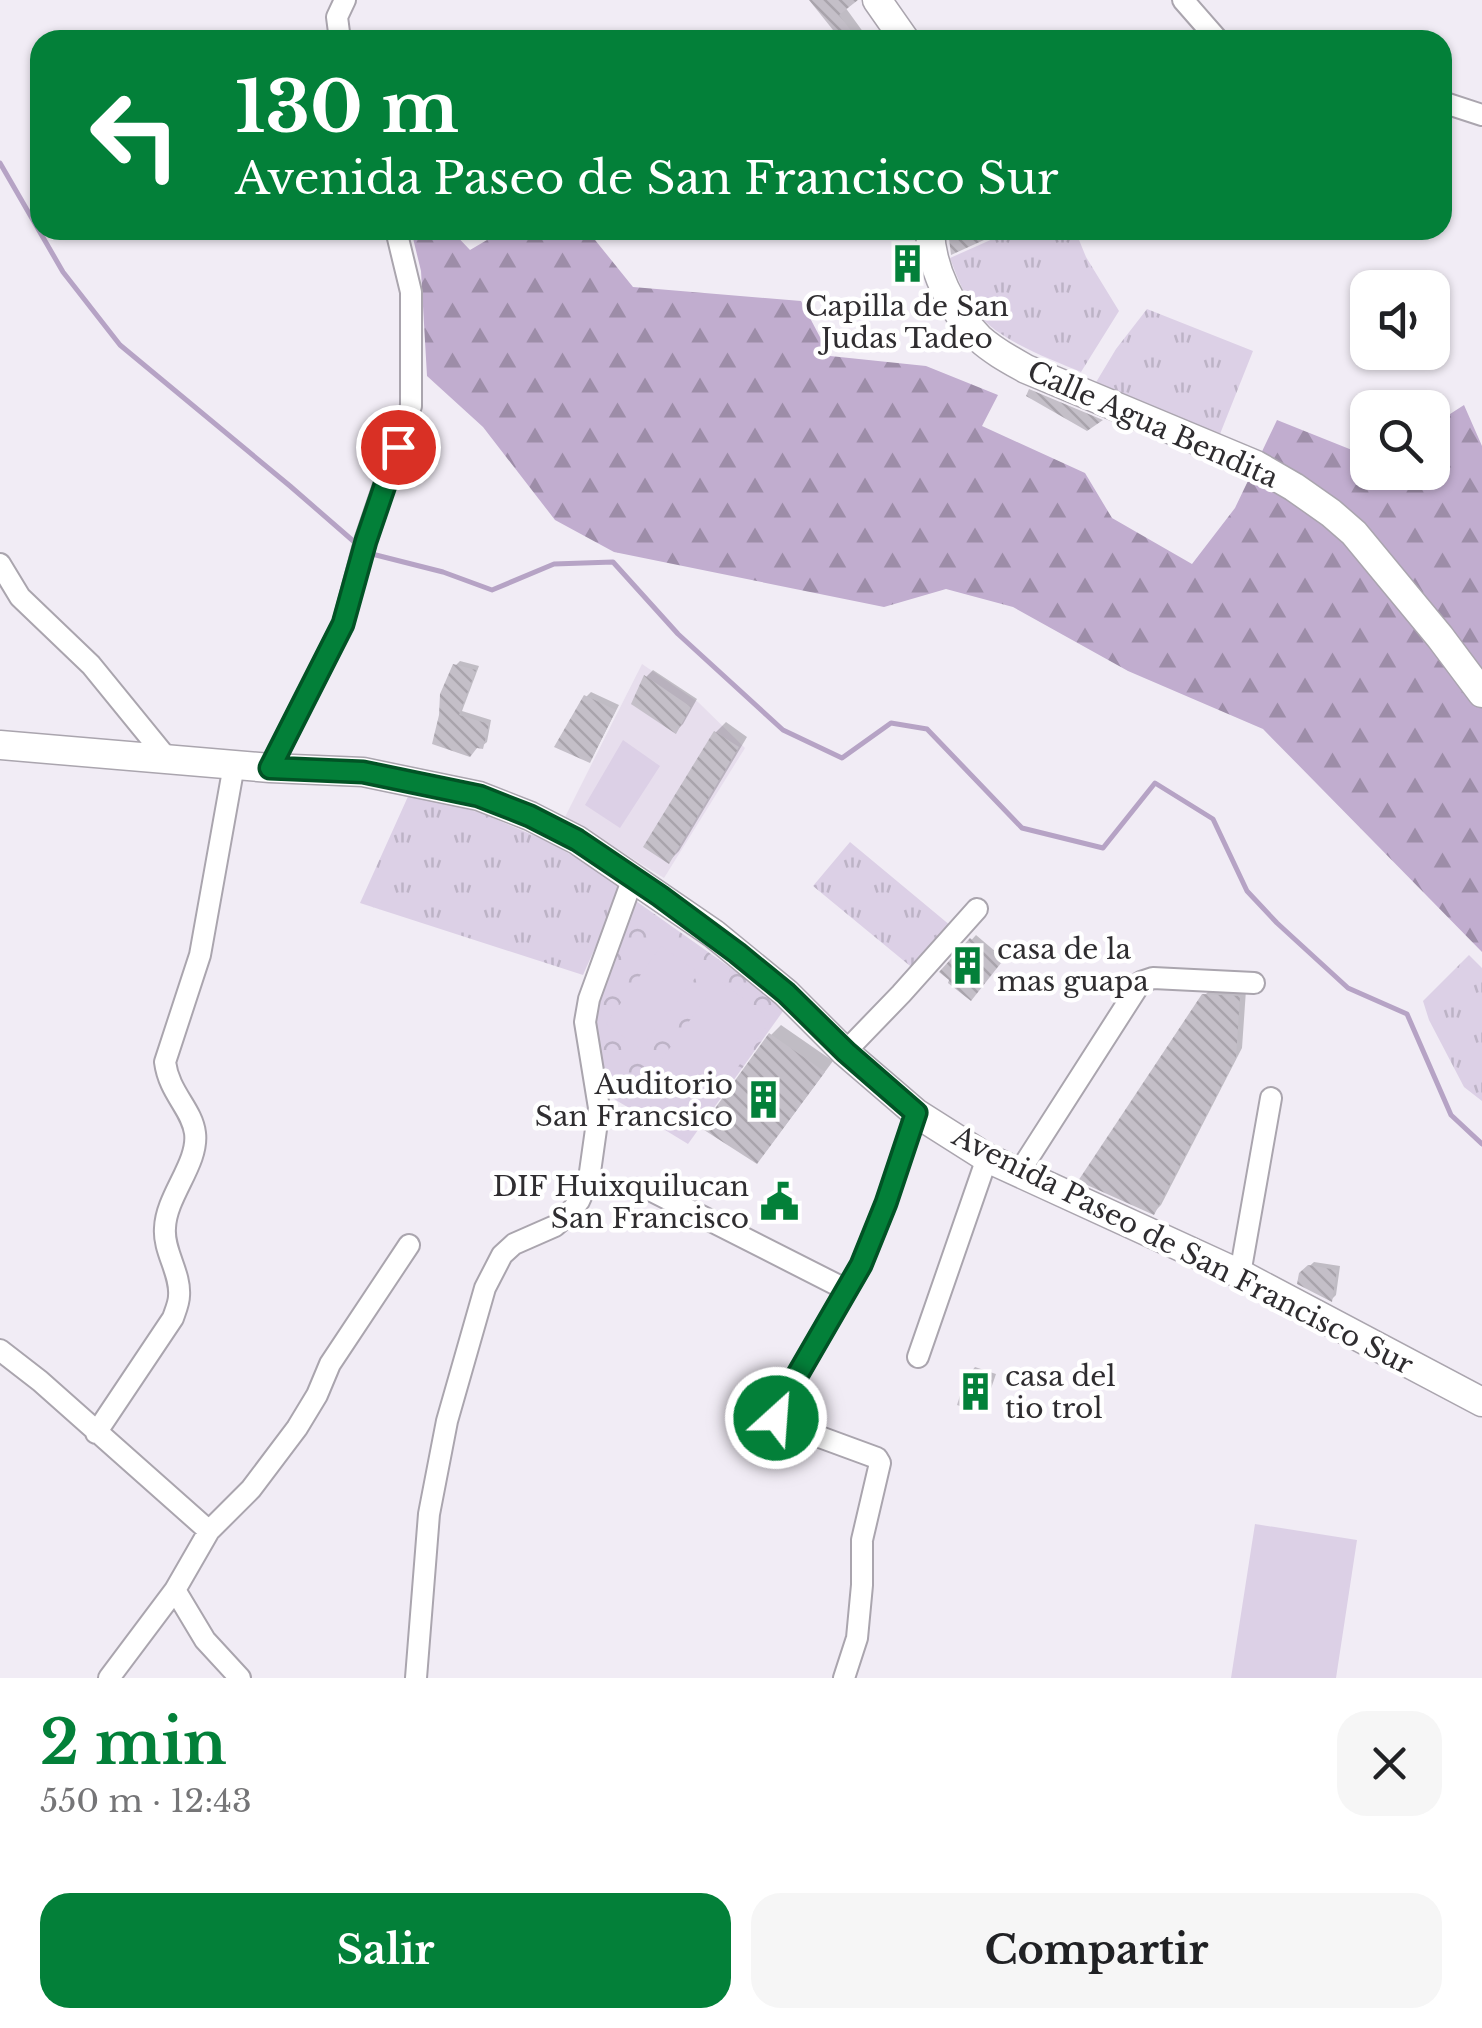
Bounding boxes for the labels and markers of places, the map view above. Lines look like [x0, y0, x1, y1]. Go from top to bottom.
building icon: Capilla de San Judas Tadeo [886, 242, 928, 284]
place label: Capilla de San Judas Tadeo [805, 289, 1009, 356]
pin [356, 405, 441, 490]
place label: casa de la mas guapa [997, 932, 1149, 999]
building icon: casa de la mas guapa [946, 944, 988, 986]
place label: Auditorio San Francsico [535, 1067, 733, 1134]
building icon: Auditorio San Francsico [742, 1079, 784, 1121]
place label: DIF Huixquilucan San Francisco [493, 1169, 749, 1236]
public building icon: DIF Huixquilucan San Francisco [758, 1181, 800, 1223]
place label: casa del tio trol [1005, 1359, 1116, 1426]
building icon: casa del tio trol [954, 1371, 996, 1413]

